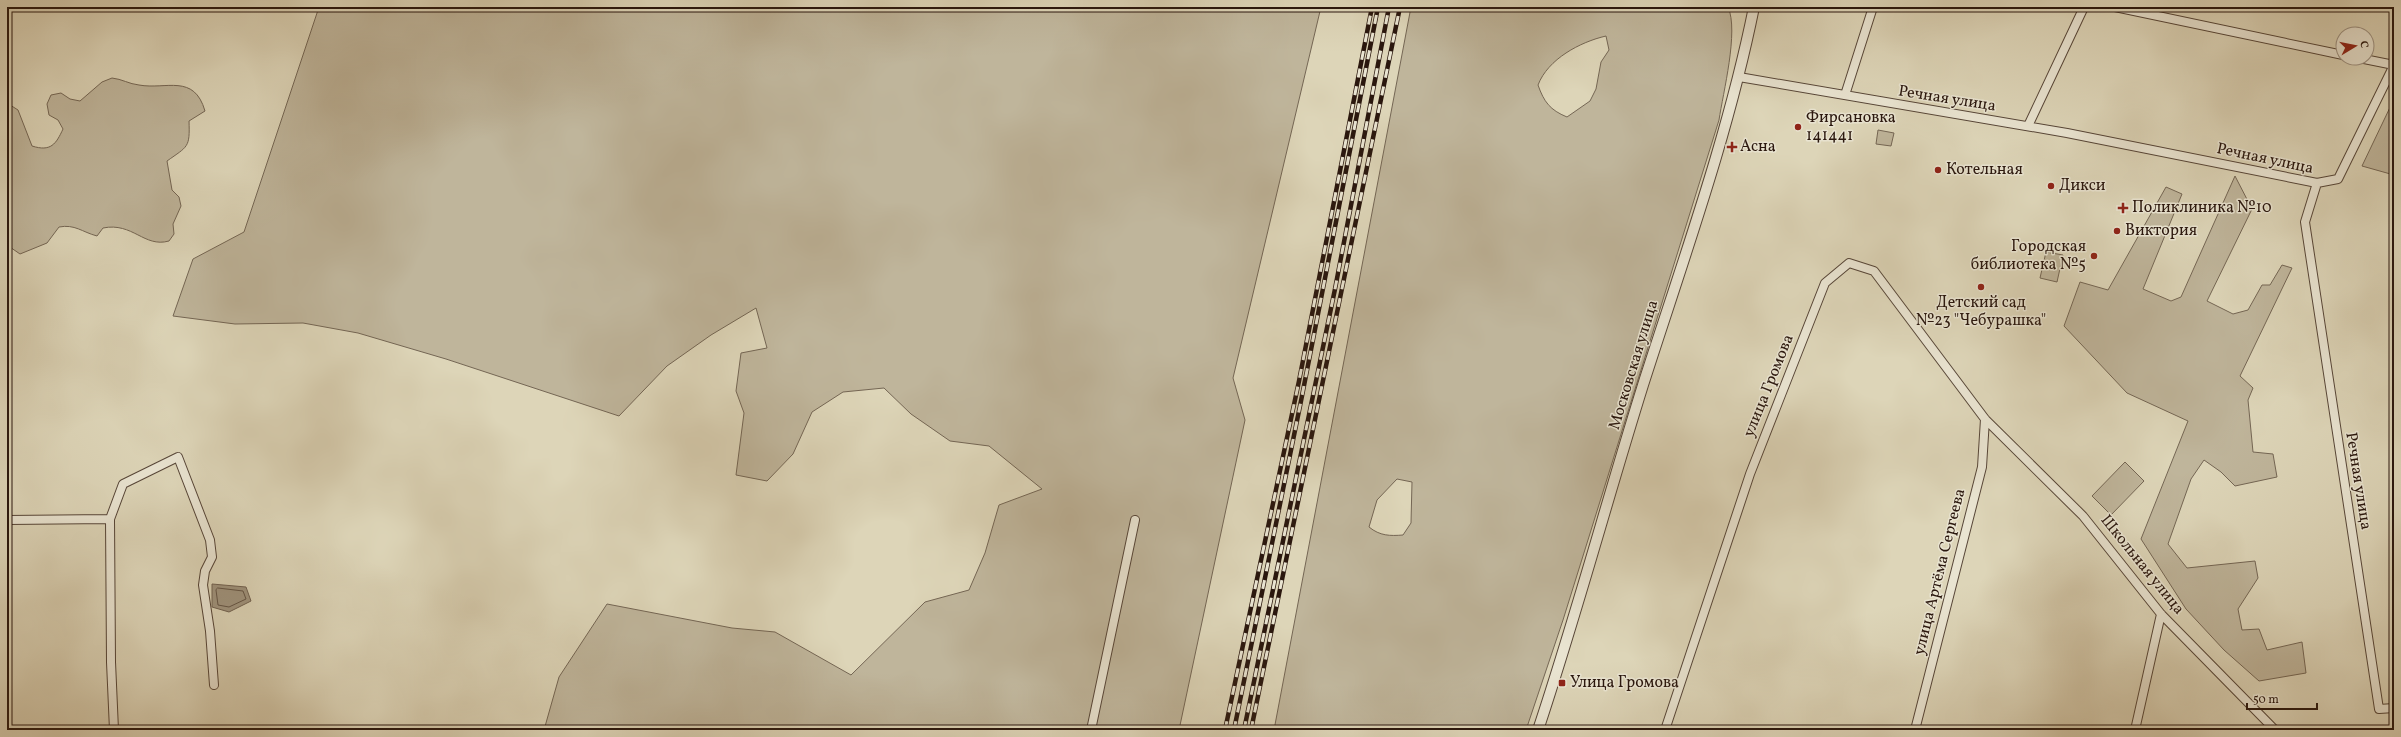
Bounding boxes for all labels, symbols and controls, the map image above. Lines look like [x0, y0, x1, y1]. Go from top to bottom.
north arrow [2335, 26, 2375, 66]
text: С [2355, 40, 2371, 49]
street label: Речная улица [1897, 80, 1997, 118]
place label: Фирсановка 141441 [1806, 107, 1896, 147]
marker: Фирсановка 141441 [1793, 122, 1803, 132]
place label: Асна [1740, 136, 1776, 158]
street label: Речная улица [2215, 138, 2315, 180]
marker: Асна [1727, 142, 1737, 152]
place label: Котельная [1946, 159, 2023, 181]
marker: Котельная [1933, 165, 1943, 175]
place label: Дикси [2059, 175, 2106, 197]
marker: Дикси [2046, 181, 2056, 191]
place label: Поликлиника №10 [2132, 197, 2272, 219]
marker: Поликлиника №10 [2117, 202, 2129, 214]
place label: Виктория [2125, 220, 2197, 242]
marker: Виктория [2112, 226, 2122, 236]
place label: Городская библиотека №5 [1971, 236, 2086, 276]
marker: Городская библиотека №5 [2089, 251, 2099, 261]
marker: Детский сад №23 "Чебурашка" [1976, 282, 1986, 292]
place label: Детский сад №23 "Чебурашка" [1916, 292, 2046, 332]
street label: Московская улица [1604, 297, 1664, 432]
street label: улица Громова [1738, 331, 1800, 441]
street label: Речная улица [2339, 431, 2377, 531]
street label: улица Артёма Сергеева [1909, 486, 1971, 658]
street label: Школьная улица [2095, 510, 2189, 620]
place label: Улица Громова [1570, 672, 1679, 694]
marker: Улица Громова [1557, 678, 1567, 688]
scale bar [2247, 685, 2317, 711]
text: 50 m [2253, 692, 2279, 708]

